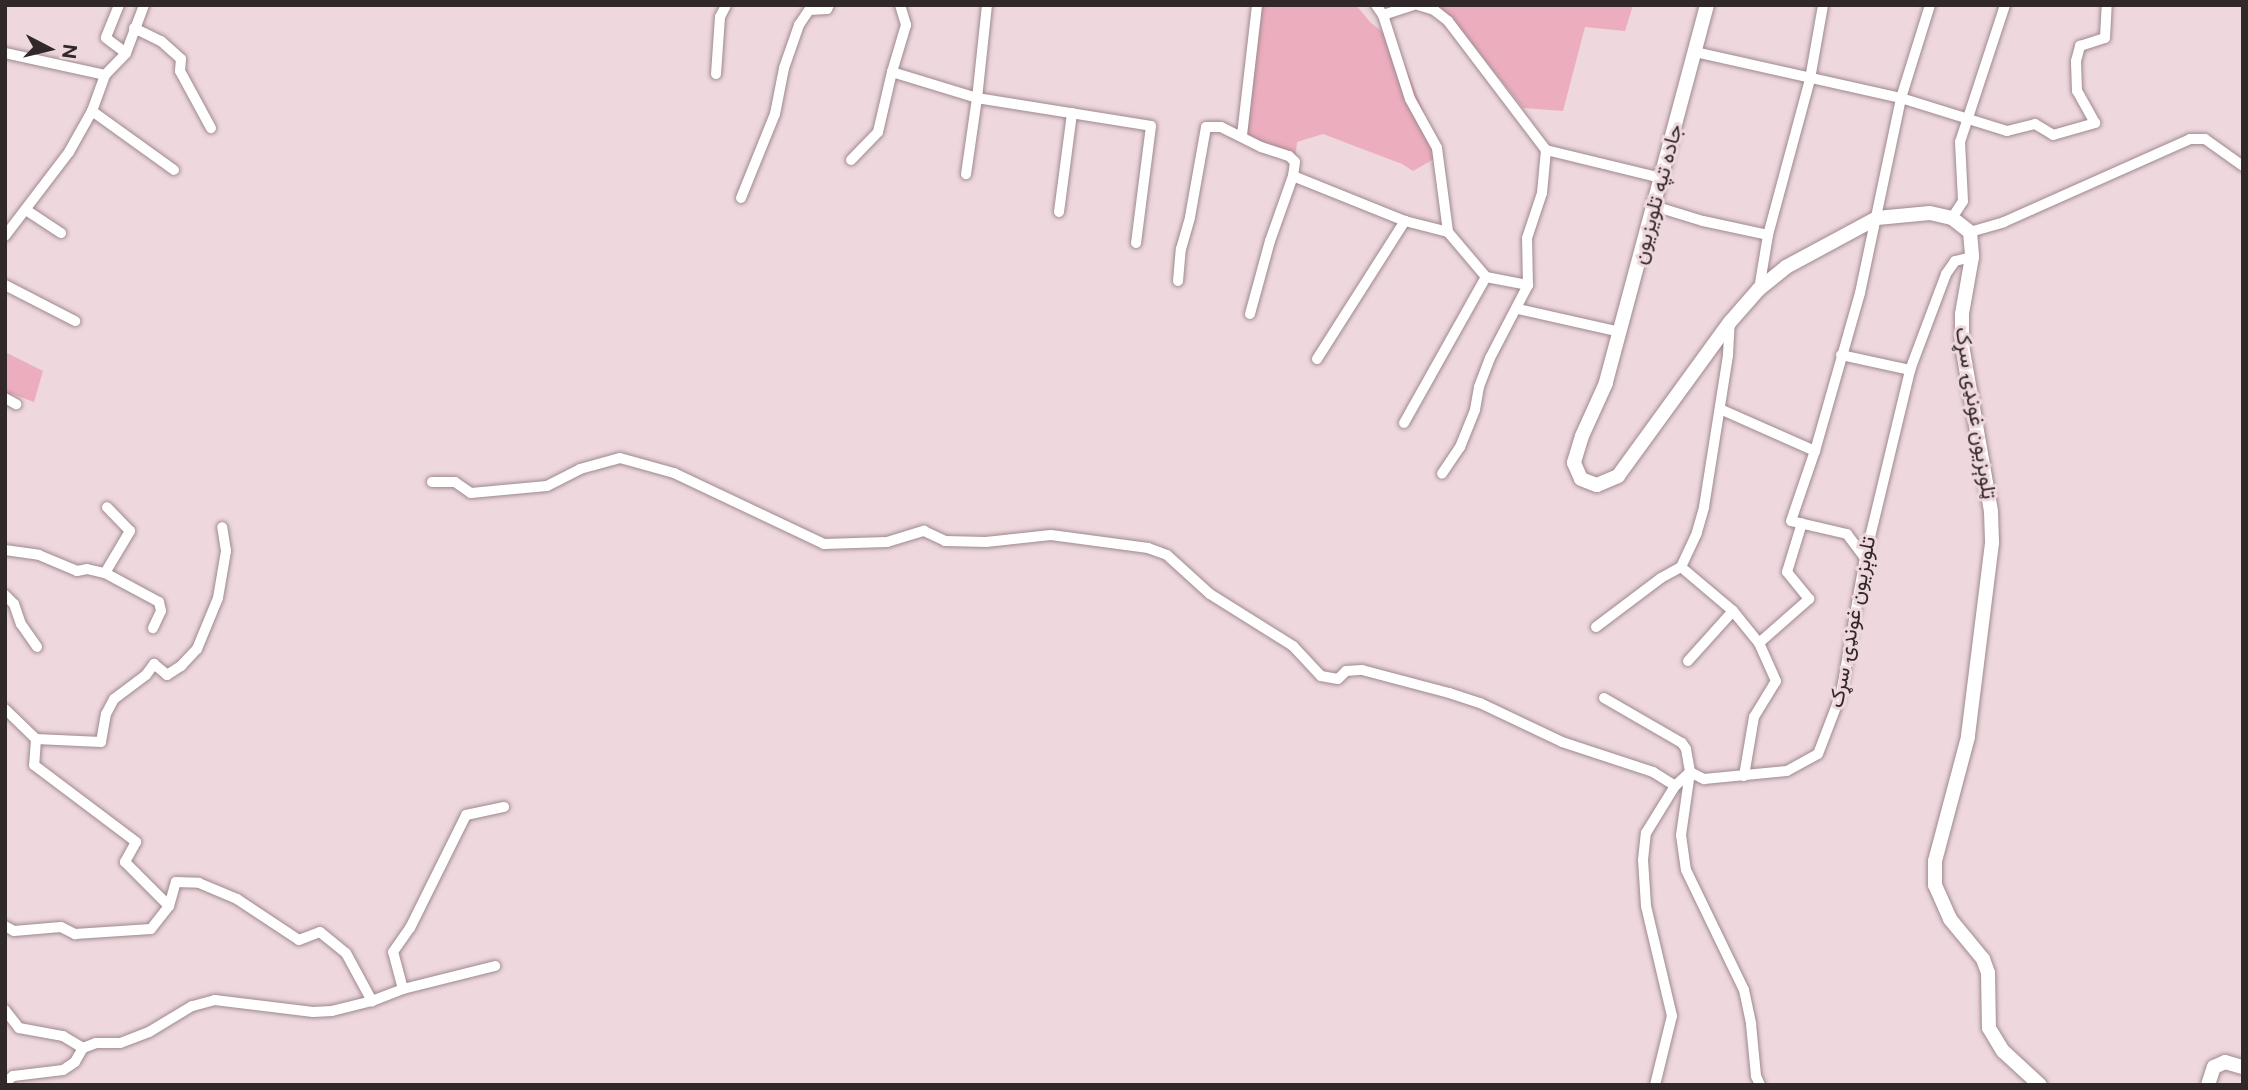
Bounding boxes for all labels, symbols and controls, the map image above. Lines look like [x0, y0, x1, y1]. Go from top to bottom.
north arrow [14, 14, 84, 84]
text: N [58, 43, 82, 60]
street label: جاده تپه تلویزیون [1626, 121, 1688, 267]
street label: ټلوېزيون غونډۍ سړک [1950, 325, 2002, 501]
street label: تلوېزيون غونډۍ سړک [1823, 534, 1881, 710]

